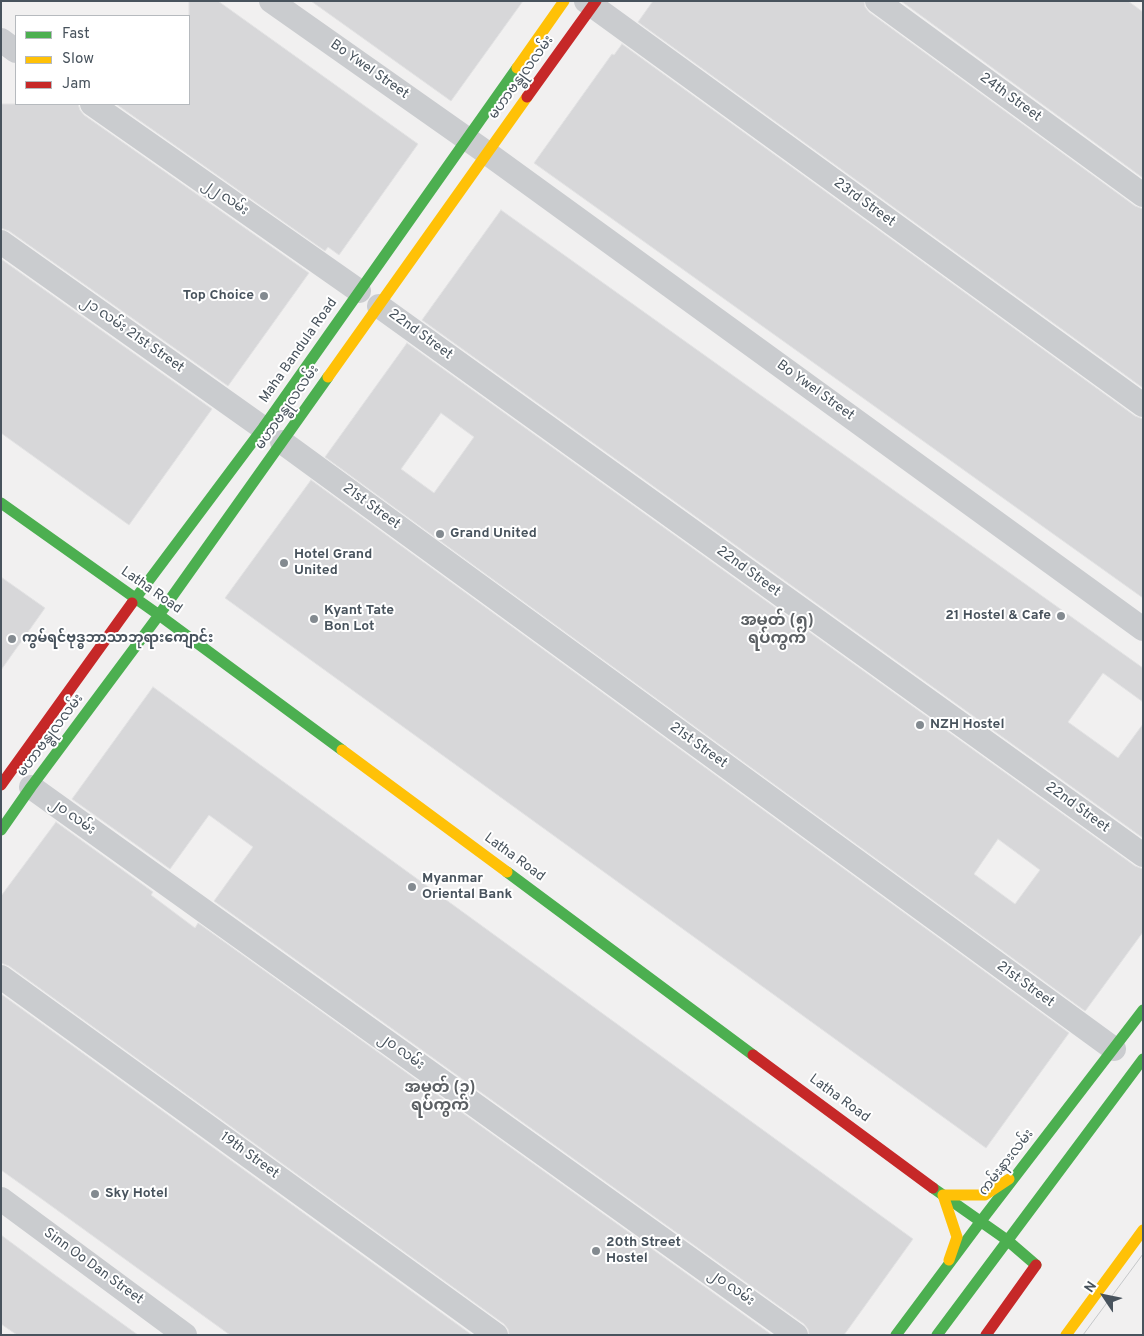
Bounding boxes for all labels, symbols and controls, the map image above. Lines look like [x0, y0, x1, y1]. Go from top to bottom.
legend [15, 15, 190, 105]
text: Fast [62, 25, 90, 44]
street label: မဟာဗန္ဓုလလမ်း [486, 33, 558, 123]
street label: Bo Ywel Street [327, 37, 411, 103]
text: Slow [62, 50, 94, 69]
street label: 24th Street [976, 70, 1044, 126]
text: Jam [62, 75, 91, 94]
street label: 23rd Street [830, 175, 898, 231]
street label: ၂၂ လမ်း [199, 176, 251, 220]
place label: Top Choice [183, 288, 254, 304]
marker: Top Choice [258, 290, 270, 302]
street label: ၂၁ လမ်း 21st Street [77, 293, 187, 377]
street label: Maha Bandula Road [256, 295, 342, 407]
street label: 22nd Street [385, 306, 455, 364]
street label: Bo Ywel Street [773, 357, 857, 425]
street label: မဟာဗန္ဓုလလမ်း [253, 362, 323, 454]
street label: 21st Street [339, 480, 403, 534]
place label: Grand United [450, 526, 537, 542]
marker: Grand United [434, 528, 446, 540]
street label: 22nd Street [713, 543, 783, 601]
place label: Hotel Grand United [294, 547, 372, 580]
marker: Hotel Grand United [278, 557, 290, 569]
street label: Latha Road [117, 564, 185, 618]
place label: Kyant Tate Bon Lot [324, 603, 394, 636]
place label: 21 Hostel & Cafe [945, 608, 1051, 624]
marker: 21 Hostel & Cafe [1055, 610, 1067, 622]
district label: အမှတ် (၅) ရပ်ကွက် [740, 612, 814, 650]
marker: Kyant Tate Bon Lot [308, 613, 320, 625]
place label: ကွမ်ရင်ဗုဒ္ဓဘာသာဘုရားကျောင်း [22, 631, 213, 647]
marker: ကွမ်ရင်ဗုဒ္ဓဘာသာဘုရားကျောင်း [6, 633, 18, 645]
street label: မဟာဗန္ဓုလလမ်း [14, 691, 88, 781]
place label: NZH Hostel [930, 717, 1004, 733]
street label: 21st Street [666, 719, 730, 773]
marker: NZH Hostel [914, 719, 926, 731]
street label: 22nd Street [1042, 779, 1112, 837]
street label: ၂၀ လမ်း [46, 795, 98, 839]
street label: Latha Road [480, 830, 548, 886]
place label: Myanmar Oriental Bank [422, 871, 512, 904]
marker: Myanmar Oriental Bank [406, 881, 418, 893]
street label: 21st Street [993, 958, 1057, 1012]
street label: ၂၀ လမ်း [375, 1030, 427, 1074]
street label: Latha Road [805, 1071, 873, 1127]
district label: အမှတ် (၃) ရပ်ကွက် [404, 1079, 476, 1117]
street label: ကမ်းနားလမ်း [976, 1127, 1038, 1199]
street label: 19th Street [216, 1129, 282, 1183]
place label: Sky Hotel [105, 1186, 168, 1202]
marker: Sky Hotel [89, 1188, 101, 1200]
street label: Sinn Oo Dan Street [40, 1225, 146, 1309]
place label: 20th Street Hostel [606, 1235, 681, 1268]
marker: 20th Street Hostel [590, 1245, 602, 1257]
street label: ၂၀ လမ်း [705, 1266, 757, 1310]
north arrow [1079, 1271, 1129, 1321]
text: N [1081, 1278, 1101, 1296]

